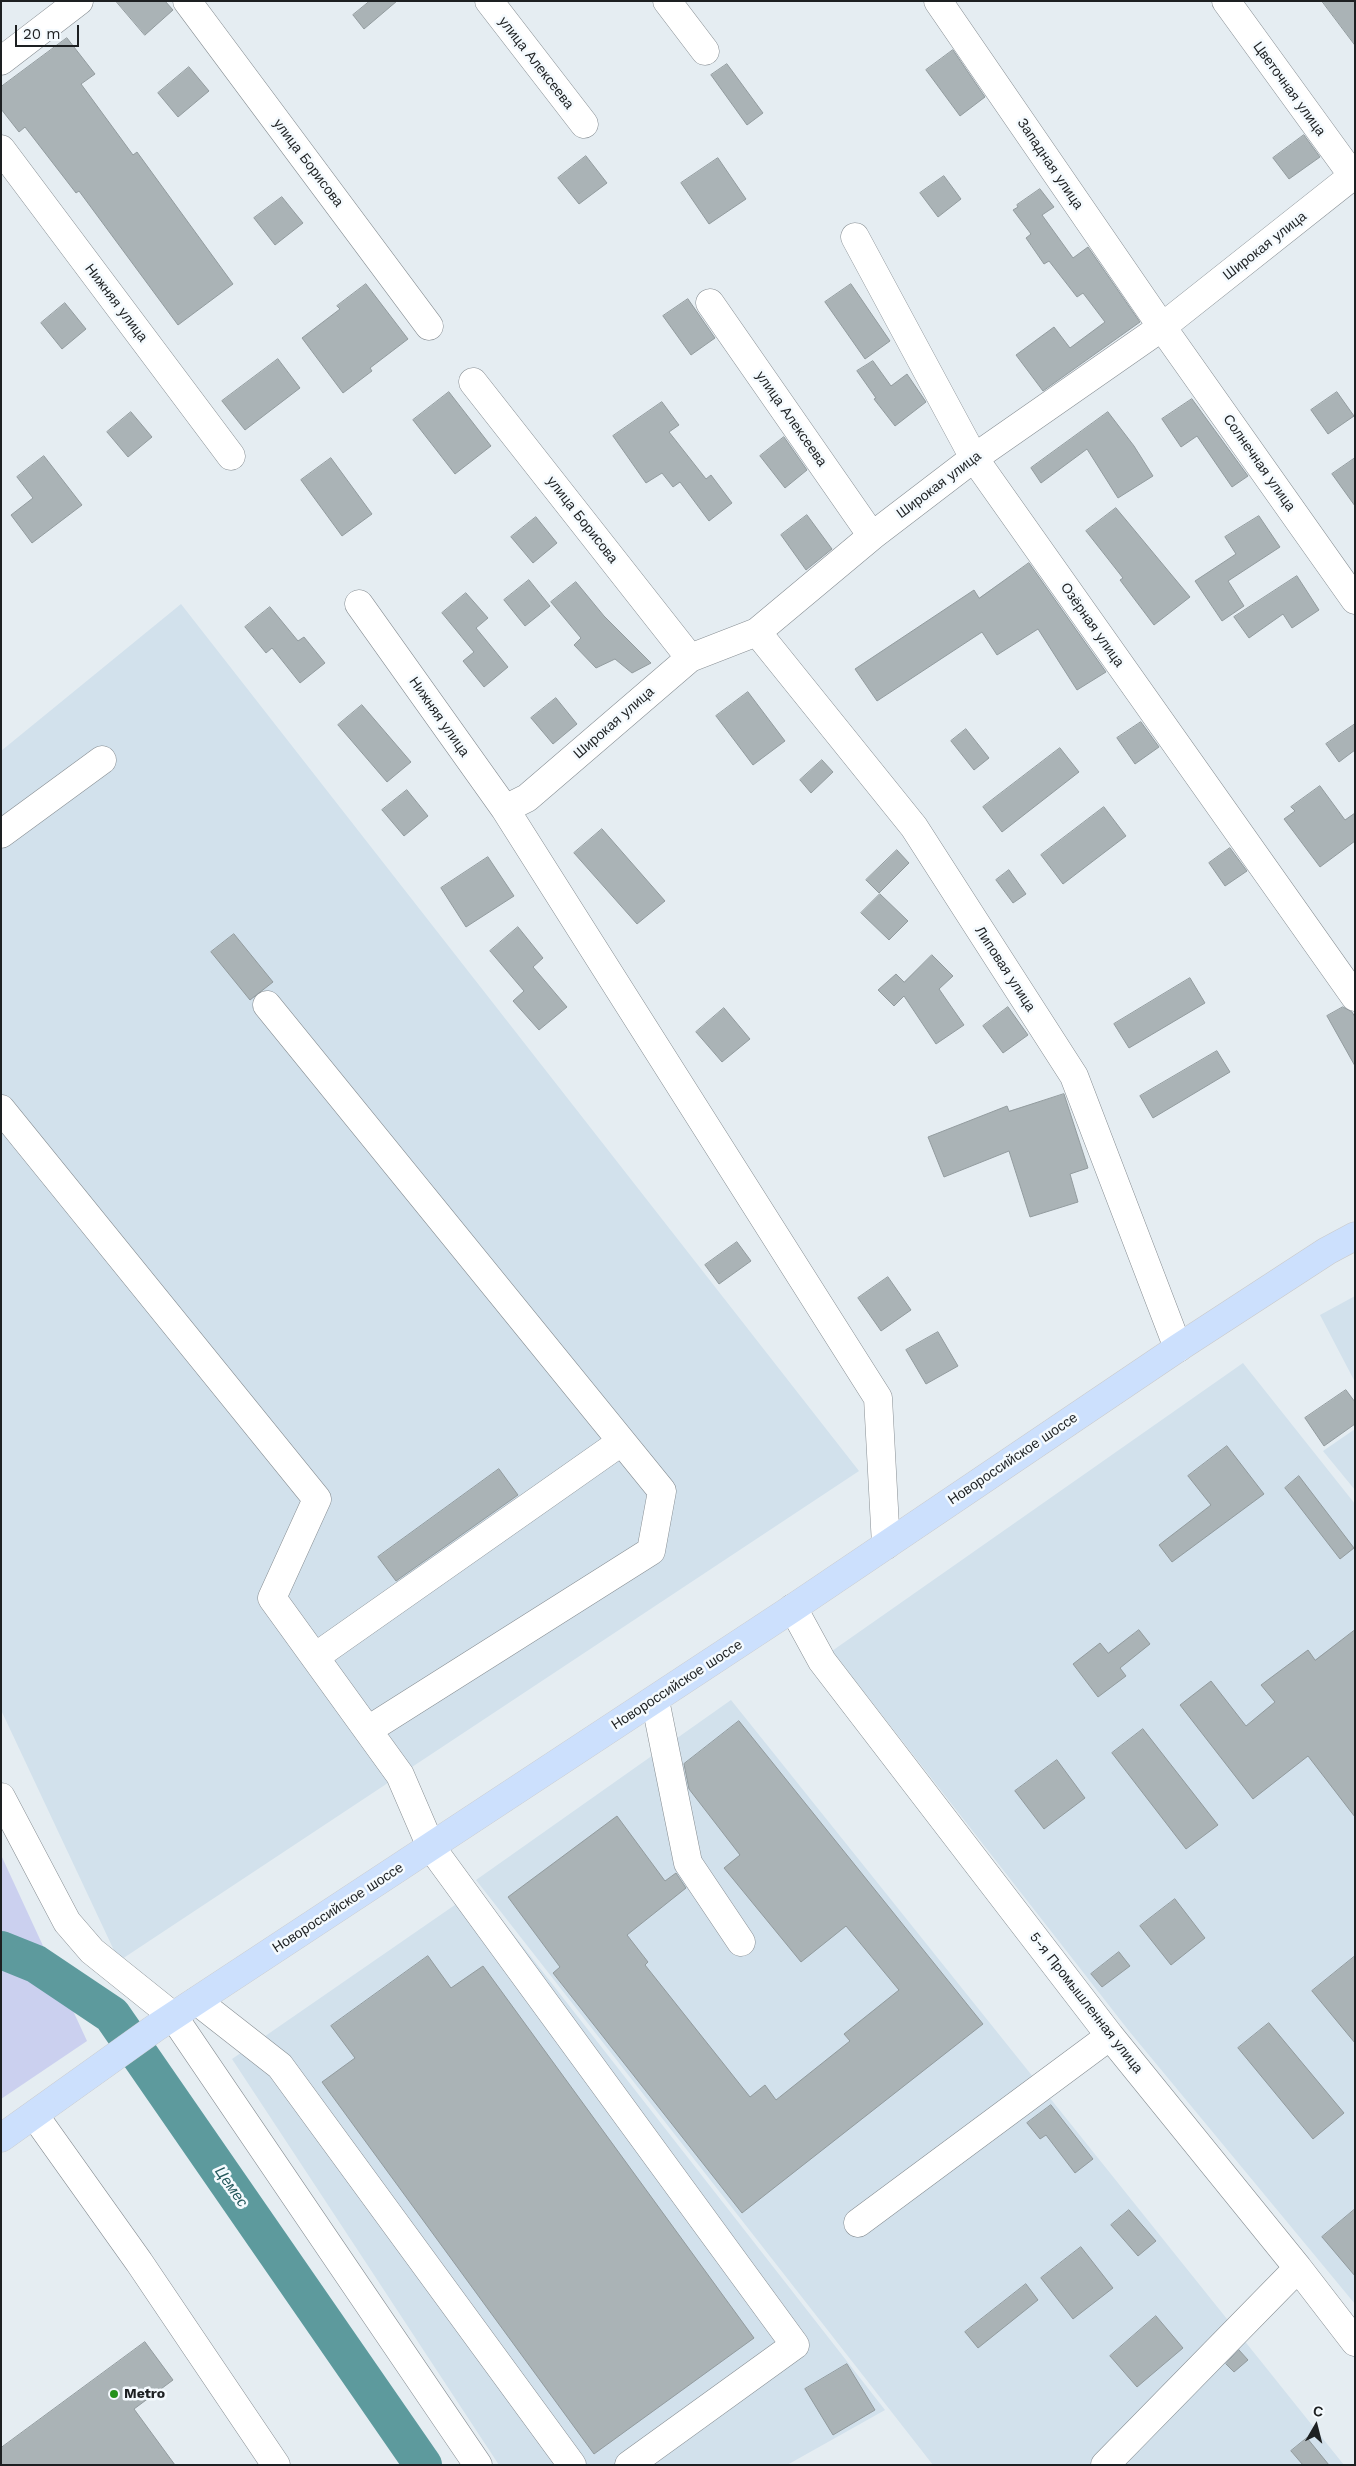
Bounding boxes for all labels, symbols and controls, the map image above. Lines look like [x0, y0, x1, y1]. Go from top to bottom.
street label: улица Алексеева [495, 14, 577, 112]
scale bar [18, 15, 81, 47]
text: 20 m [23, 25, 61, 43]
street label: Цветочная улица [1249, 39, 1329, 139]
street label: Западная улица [1013, 115, 1087, 213]
street label: улица Борисова [269, 116, 347, 210]
street label: Широкая улица [1220, 208, 1310, 284]
street label: Нижняя улица [81, 261, 151, 345]
street label: улица Алексеева [752, 368, 830, 470]
street label: Солнечная улица [1219, 411, 1299, 515]
street label: Широкая улица [894, 448, 984, 522]
street label: улица Борисова [543, 473, 621, 567]
street label: Озёрная улица [1057, 580, 1127, 670]
street label: Нижняя улица [405, 674, 473, 760]
street label: Широкая улица [570, 683, 658, 763]
street label: Липовая улица [971, 923, 1039, 1015]
street label: Новороссийское шоссе [945, 1409, 1081, 1509]
street label: Новороссийское шоссе [608, 1636, 746, 1734]
street label: Новороссийское шоссе [269, 1859, 407, 1957]
street label: 5-я Промышленная улица [1026, 1929, 1146, 2077]
water label: Цемес [211, 2163, 251, 2211]
place label: Metro [124, 2386, 165, 2402]
marker: Metro [108, 2388, 120, 2400]
north arrow [1291, 2401, 1341, 2451]
text: С [1312, 2403, 1324, 2420]

